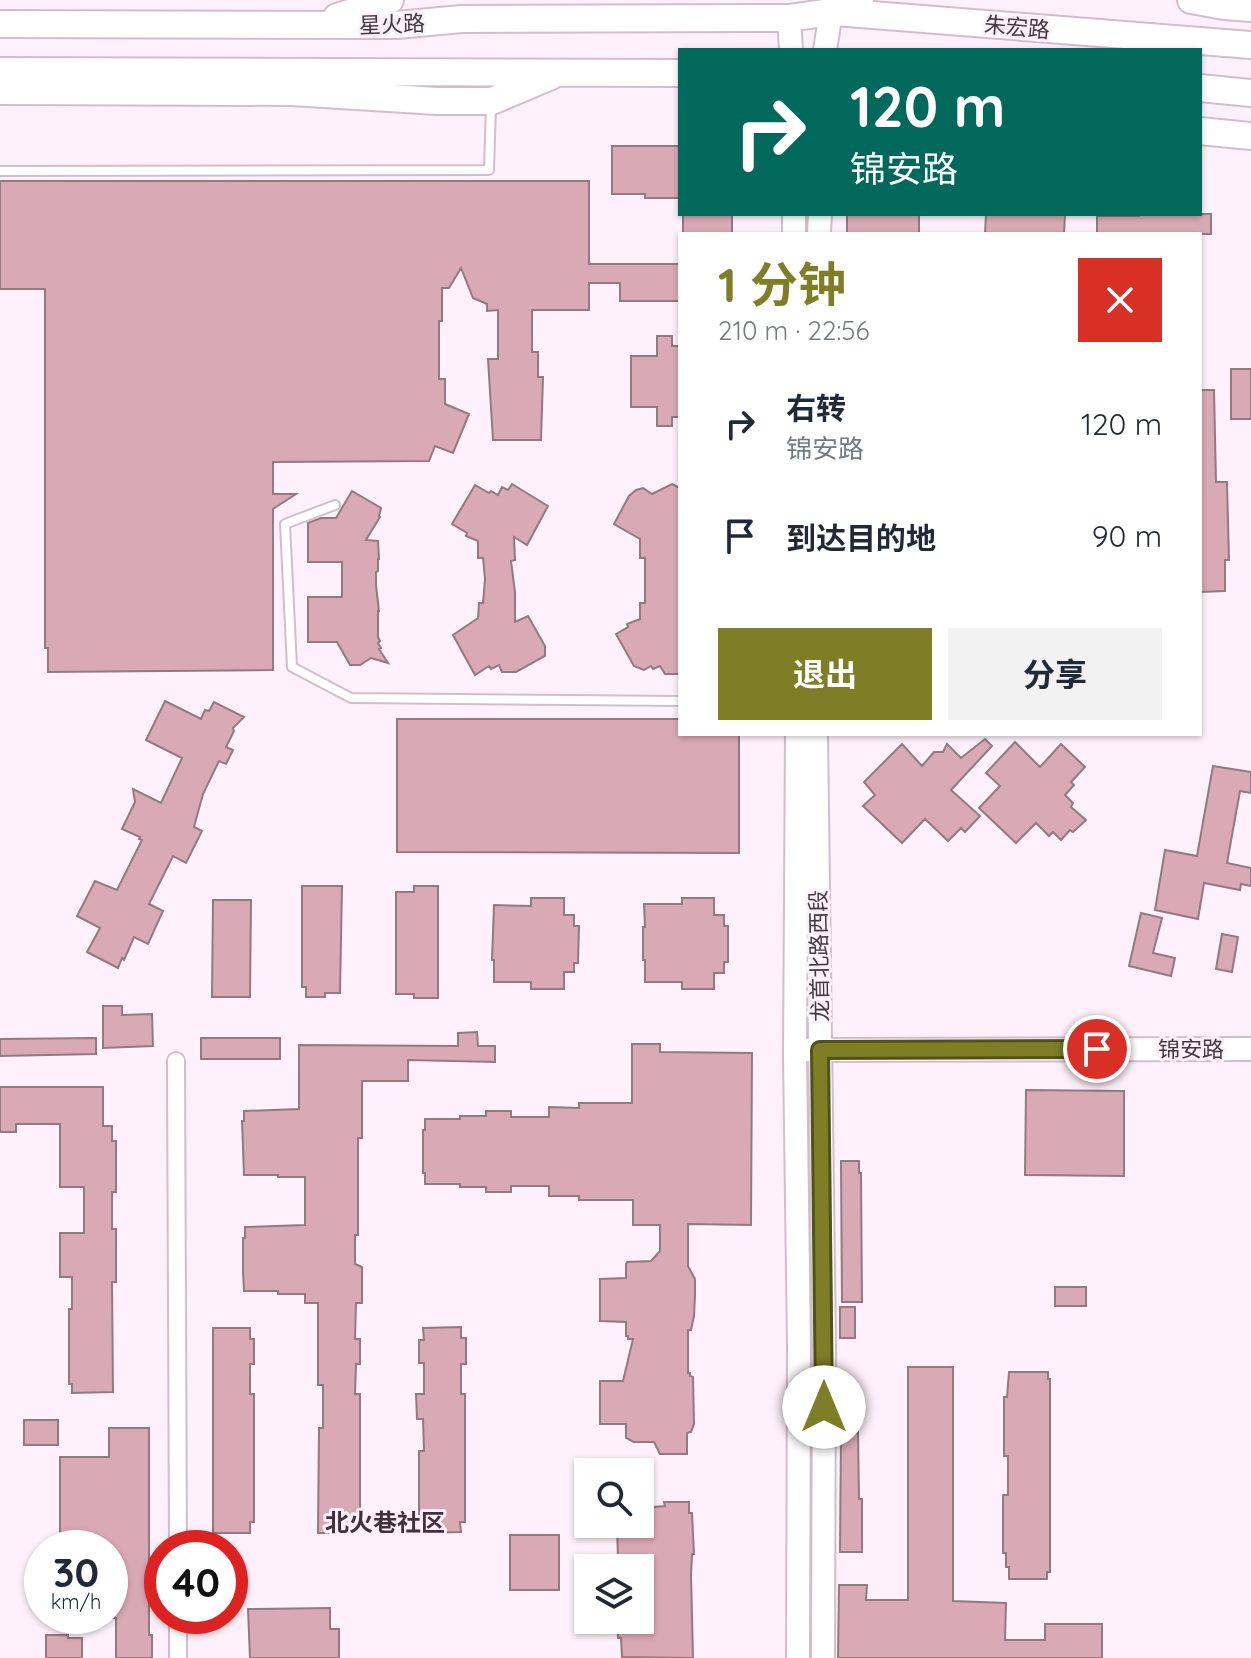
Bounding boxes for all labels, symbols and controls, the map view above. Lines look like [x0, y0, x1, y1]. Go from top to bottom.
street label: 星火路 [359, 9, 425, 39]
street label: 朱宏路 [983, 10, 1051, 44]
text: 120 m [850, 71, 1005, 141]
icon: right [718, 80, 822, 184]
text: 锦安路 [850, 146, 958, 191]
text: 1 分钟 [718, 254, 846, 314]
button: close [1078, 258, 1162, 342]
text: 210 m · 22:56 [718, 314, 869, 347]
text: 右转 [786, 389, 846, 427]
icon: right [718, 402, 762, 446]
text: 120 m [1081, 405, 1162, 443]
text: 锦安路 [786, 432, 864, 465]
icon: arrive [718, 514, 762, 558]
text: 90 m [1092, 517, 1162, 555]
text: 到达目的地 [786, 519, 936, 557]
button: 退出 [718, 628, 932, 720]
button: 分享 [948, 628, 1162, 720]
street label: 龙首北路西段 [804, 890, 834, 1022]
pin [1063, 1015, 1131, 1083]
icon: arrive [1075, 1027, 1119, 1071]
street label: 锦安路 [1158, 1035, 1224, 1063]
position arrow [782, 1365, 866, 1449]
map controls [574, 1458, 654, 1634]
button: search [574, 1458, 654, 1538]
district label: 北火巷社区 [325, 1507, 445, 1537]
speed limit sign: 40 [144, 1530, 248, 1634]
text: 30 [53, 1547, 99, 1597]
button: layers [574, 1554, 654, 1634]
text: km/h [51, 1589, 101, 1614]

